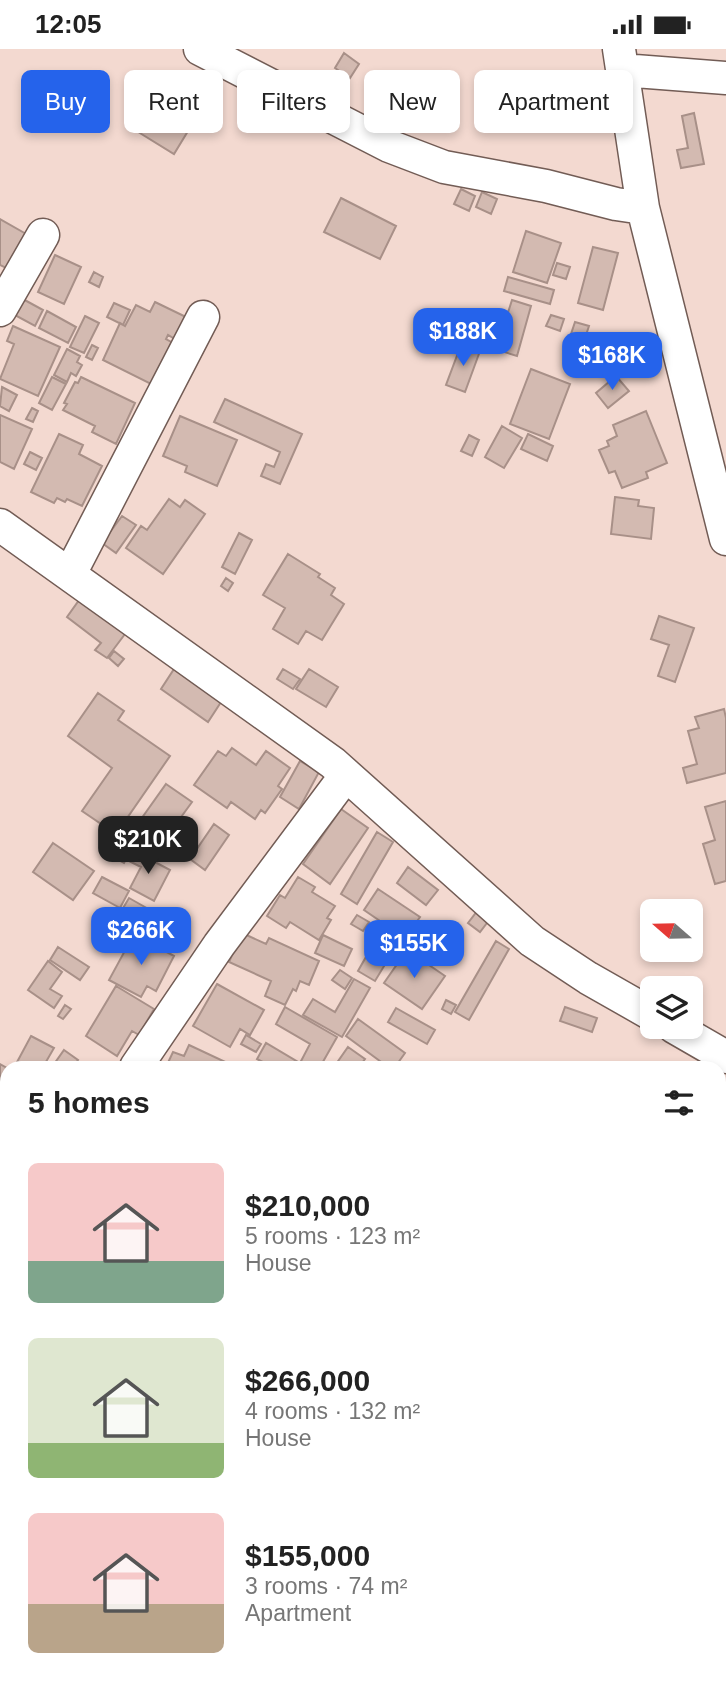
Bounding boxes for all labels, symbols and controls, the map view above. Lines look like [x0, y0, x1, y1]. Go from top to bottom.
text: 12:05 [35, 9, 102, 39]
chip: Buy [21, 70, 110, 133]
chip: Rent [124, 70, 223, 133]
chip: Filters [237, 70, 350, 133]
chip: New [364, 70, 460, 133]
chip: Apartment [474, 70, 633, 133]
pin: $188K [414, 309, 512, 368]
text: $188K [429, 318, 497, 344]
pin: $168K [563, 333, 661, 392]
text: $168K [578, 342, 646, 368]
pin: $210K [99, 817, 197, 876]
text: $210K [114, 826, 182, 852]
north arrow [640, 899, 704, 963]
map controls [640, 899, 703, 1039]
pin: $266K [92, 907, 190, 967]
text: $266K [107, 917, 175, 943]
pin: $155K [365, 921, 463, 980]
text: $155K [380, 930, 448, 956]
button: layers [640, 976, 703, 1039]
icon: filters [660, 1084, 698, 1122]
text: 5 homes [28, 1086, 150, 1119]
text: $210,000 [245, 1189, 370, 1222]
icon: home [84, 1191, 168, 1275]
text: 5 rooms · 123 m² [245, 1223, 420, 1249]
text: House [245, 1250, 311, 1276]
text: $266,000 [245, 1364, 370, 1397]
icon: home [84, 1366, 168, 1450]
text: 4 rooms · 132 m² [245, 1398, 420, 1424]
text: House [245, 1425, 311, 1451]
text: $155,000 [245, 1539, 370, 1572]
icon: home [84, 1541, 168, 1625]
text: 3 rooms · 74 m² [245, 1573, 407, 1599]
text: Apartment [245, 1600, 351, 1626]

